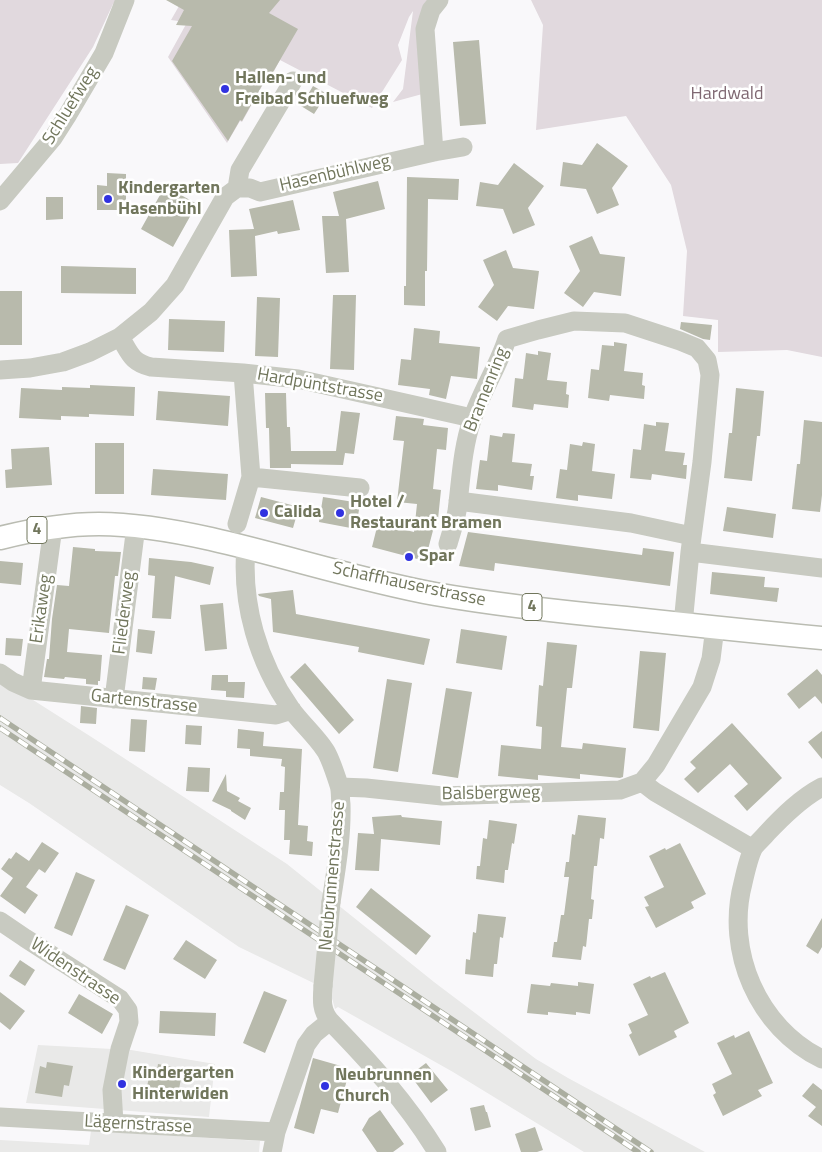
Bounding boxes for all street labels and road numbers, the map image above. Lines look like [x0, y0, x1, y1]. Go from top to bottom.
street label: Schluefweg [39, 63, 103, 149]
street label: Hasenbühlweg [277, 151, 393, 197]
street label: Bramenring [460, 345, 514, 435]
street label: Hardpüntstrasse [255, 364, 385, 408]
road number: 4 [27, 516, 47, 544]
street label: Schaffhauserstrasse [331, 558, 487, 612]
street label: Fliederweg [109, 570, 141, 656]
street label: Erikaweg [26, 573, 58, 645]
road number: 4 [522, 594, 542, 620]
street label: Gartenstrasse [90, 686, 198, 718]
street label: Balsbergweg [442, 782, 540, 806]
street label: Neubrunnenstrasse [316, 800, 350, 952]
street label: Widenstrasse [26, 934, 124, 1010]
street label: Lägernstrasse [84, 1111, 192, 1139]

